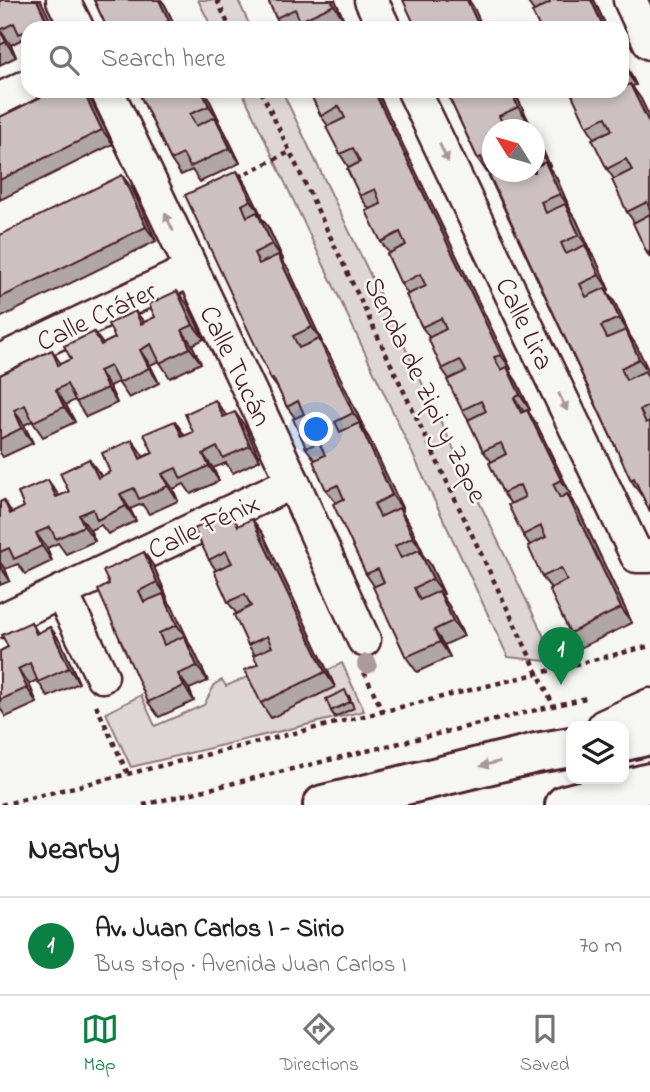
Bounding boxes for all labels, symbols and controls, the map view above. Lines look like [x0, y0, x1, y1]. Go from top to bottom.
search box [21, 21, 629, 98]
icon: search [45, 41, 83, 79]
text: Search here [101, 41, 226, 79]
north arrow [482, 119, 545, 182]
one-way arrow [438, 142, 449, 163]
one-way arrow [163, 212, 175, 232]
street label: Senda de Zipi y Zape [351, 271, 497, 511]
street label: Calle Lira [483, 271, 563, 378]
street label: Calle Cráter [31, 272, 165, 364]
street label: Calle Tucán [187, 299, 281, 434]
one-way arrow [558, 392, 569, 412]
your location [299, 412, 333, 446]
street label: Calle Fénix [142, 484, 267, 572]
pin: 1 [538, 627, 584, 685]
map controls [566, 721, 629, 784]
button: layers [566, 721, 629, 784]
one-way arrow [479, 759, 501, 770]
text: Nearby [28, 829, 120, 873]
text: Av. Juan Carlos I - Sirio [95, 911, 344, 949]
text: 1 [47, 930, 55, 963]
text: 70 m [579, 930, 622, 963]
text: Bus stop · Avenida Juan Carlos I [95, 949, 407, 982]
tab: Map [81, 1010, 119, 1079]
tab: Directions [280, 1010, 359, 1079]
tab: Saved [520, 1010, 569, 1079]

